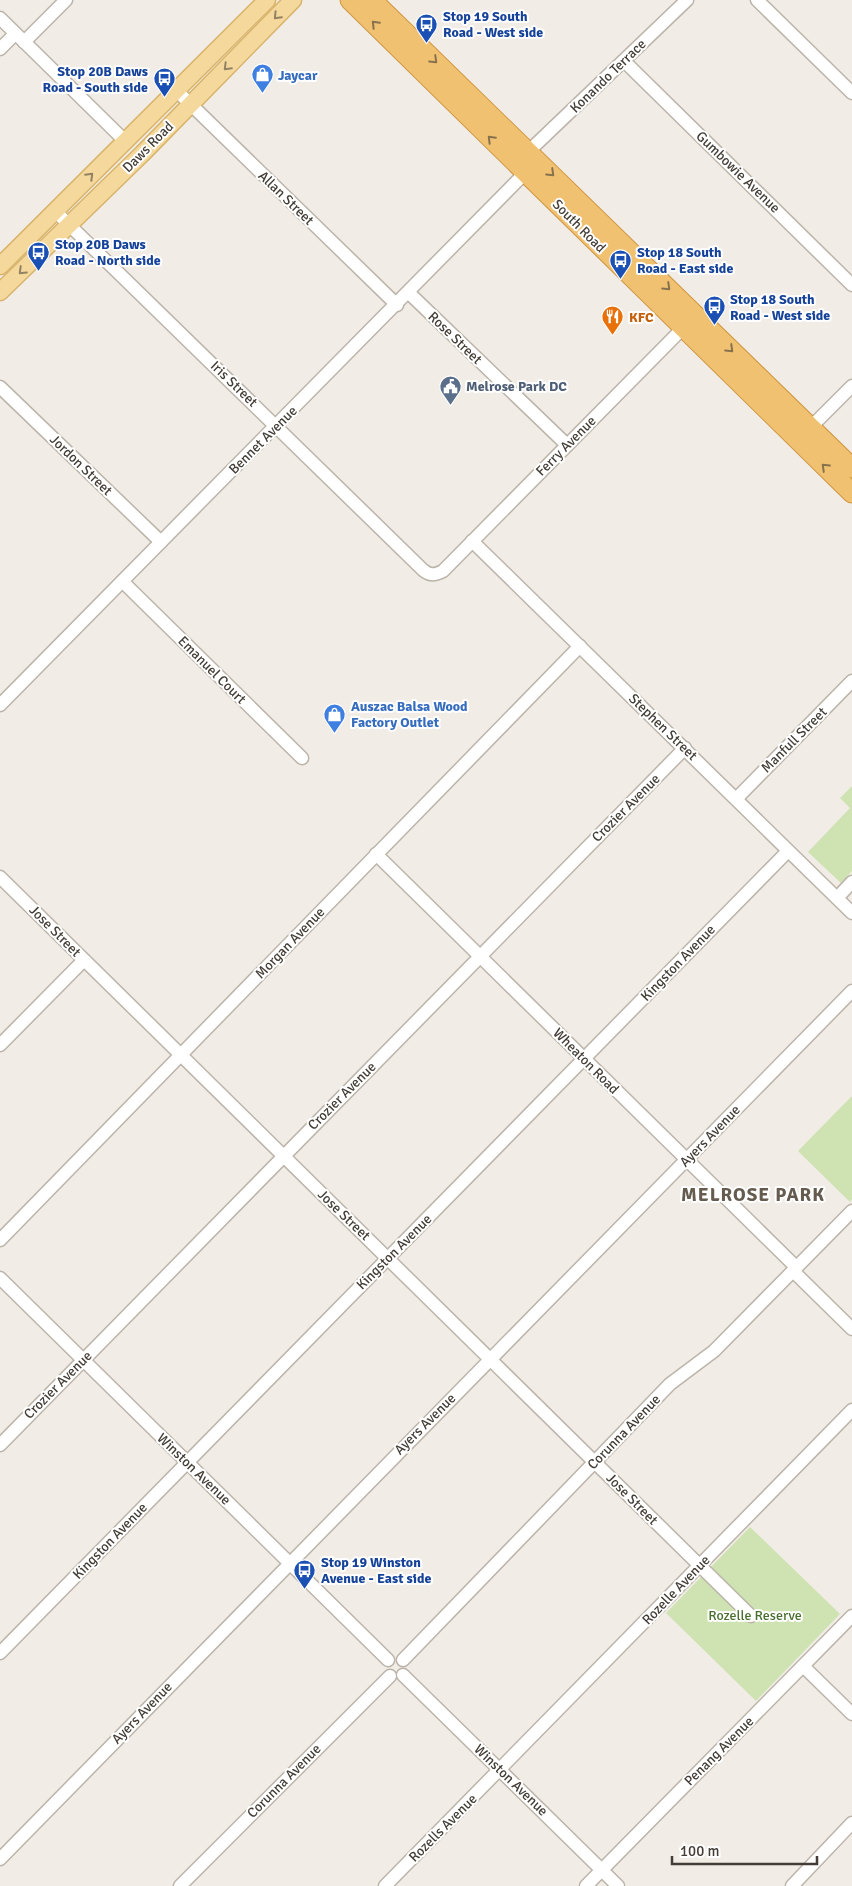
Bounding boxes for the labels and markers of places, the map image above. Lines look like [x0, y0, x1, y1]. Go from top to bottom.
place label: Stop 19 South Road - West side [443, 8, 543, 41]
bus stop icon: Stop 19 South Road - West side [415, 12, 439, 43]
place label: Stop 20B Daws Road - South side [43, 63, 148, 96]
shop icon: Jaycar [250, 63, 274, 94]
bus stop icon: Stop 20B Daws Road - South side [152, 67, 176, 98]
place label: Jaycar [278, 67, 318, 84]
place label: Stop 20B Daws Road - North side [55, 236, 161, 269]
bus stop icon: Stop 20B Daws Road - North side [27, 240, 51, 271]
place label: Stop 18 South Road - East side [637, 244, 733, 277]
bus stop icon: Stop 18 South Road - East side [609, 248, 633, 279]
place label: Stop 18 South Road - West side [730, 291, 830, 324]
bus stop icon: Stop 18 South Road - West side [702, 295, 726, 326]
restaurant icon: KFC [601, 305, 625, 336]
place label: KFC [629, 309, 654, 326]
public building icon: Melrose Park DC [438, 374, 462, 405]
place label: Melrose Park DC [466, 378, 567, 395]
place label: Auszac Balsa Wood Factory Outlet [351, 698, 468, 731]
shop icon: Auszac Balsa Wood Factory Outlet [323, 702, 347, 733]
place label: Stop 19 Winston Avenue - East side [321, 1554, 432, 1587]
bus stop icon: Stop 19 Winston Avenue - East side [293, 1558, 317, 1589]

